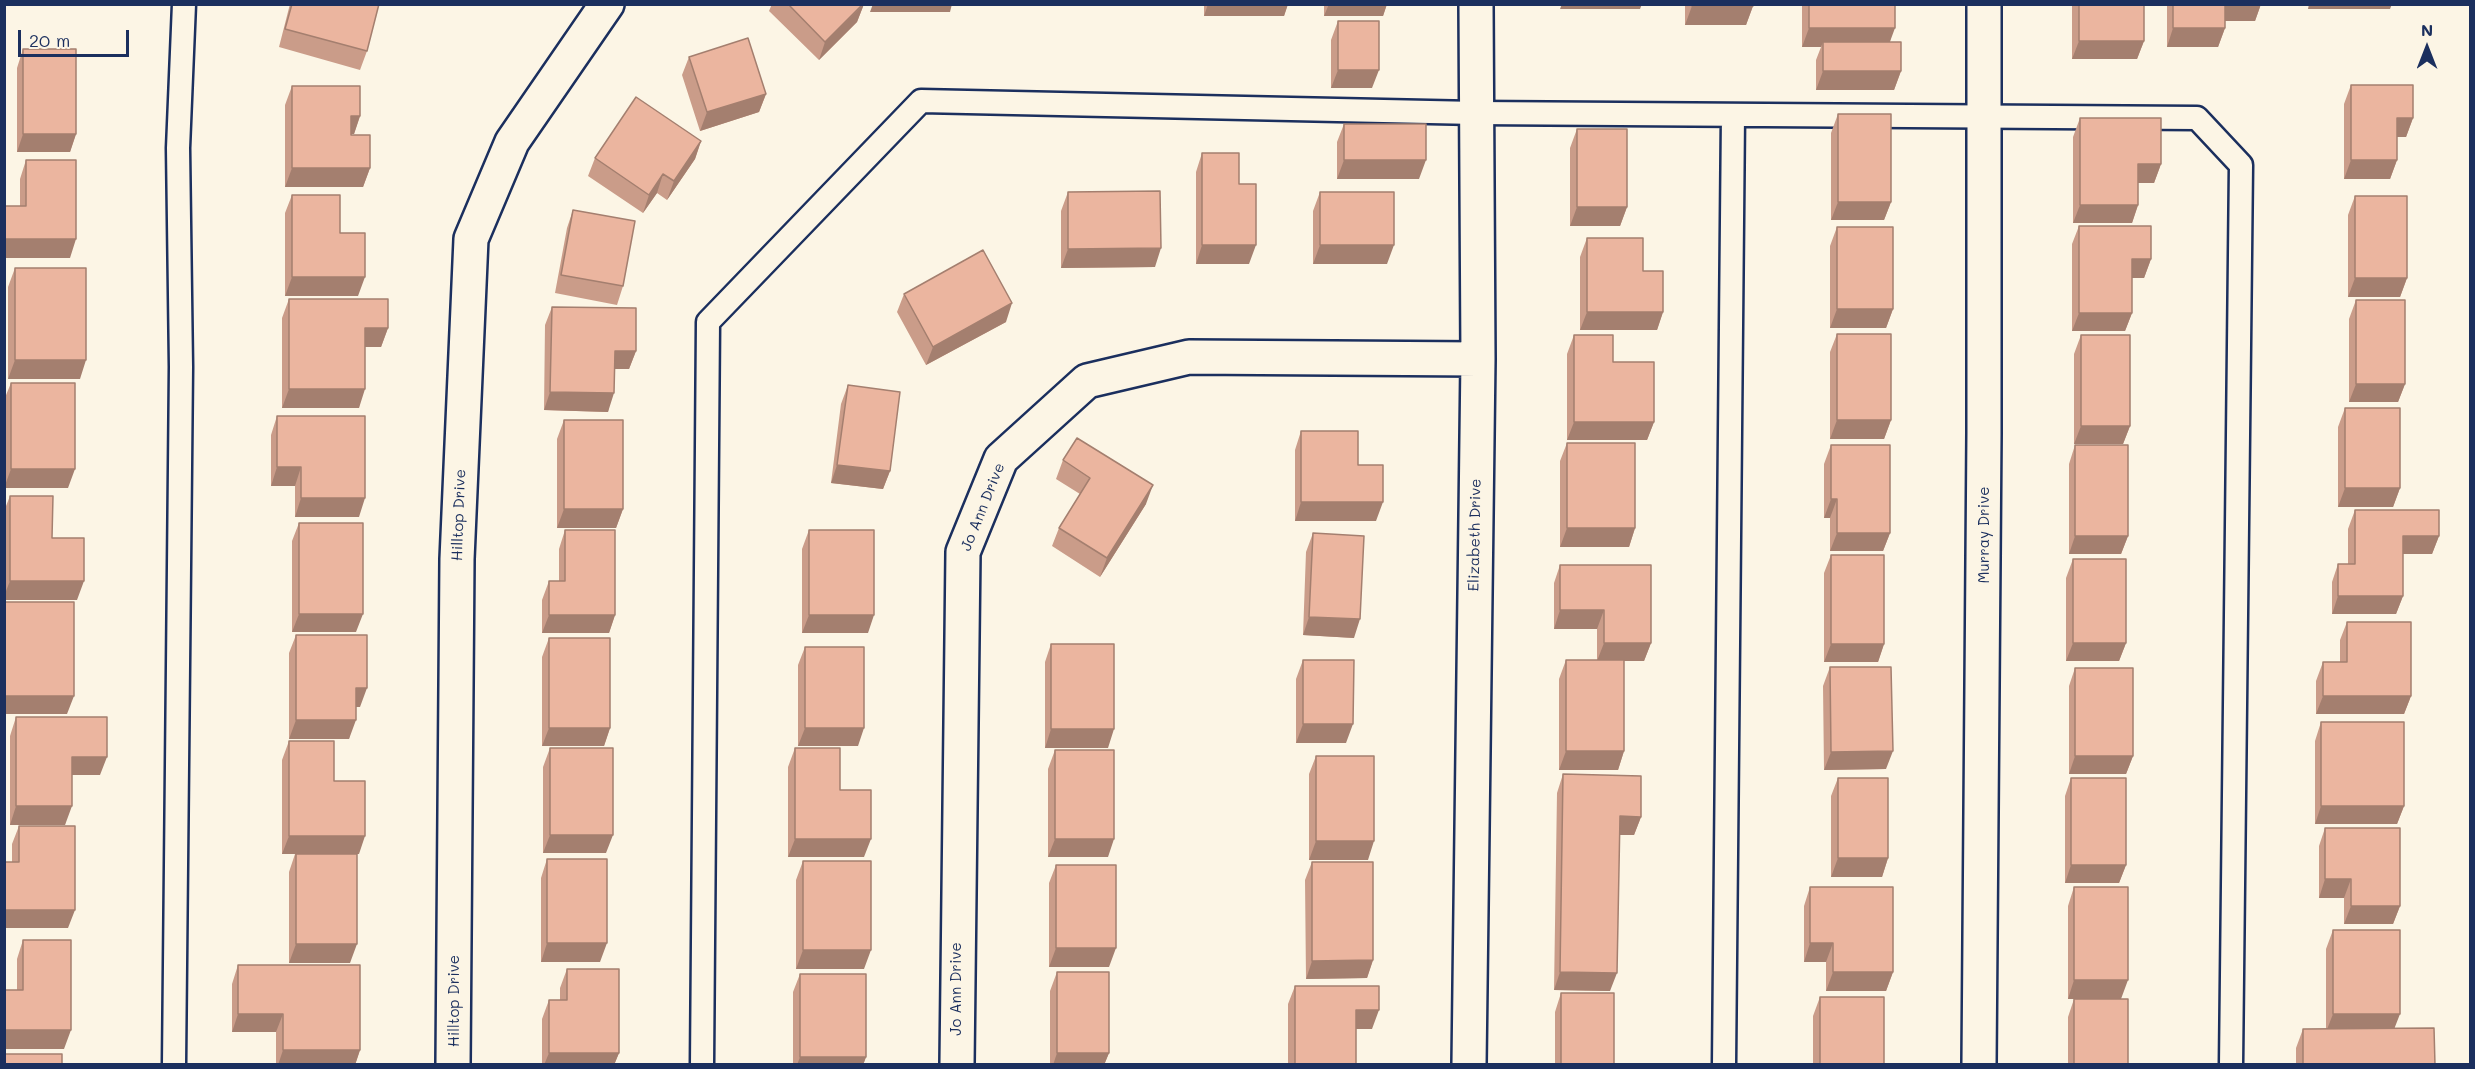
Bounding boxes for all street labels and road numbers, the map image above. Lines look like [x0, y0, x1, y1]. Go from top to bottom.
street label: Jo Ann Drive [957, 460, 1009, 554]
street label: Hilltop Drive [448, 469, 470, 561]
street label: Elizabeth Drive [1465, 478, 1485, 592]
street label: Murray Drive [1975, 487, 1993, 583]
street label: Jo Ann Drive [947, 942, 965, 1036]
street label: Hilltop Drive [445, 955, 463, 1047]

